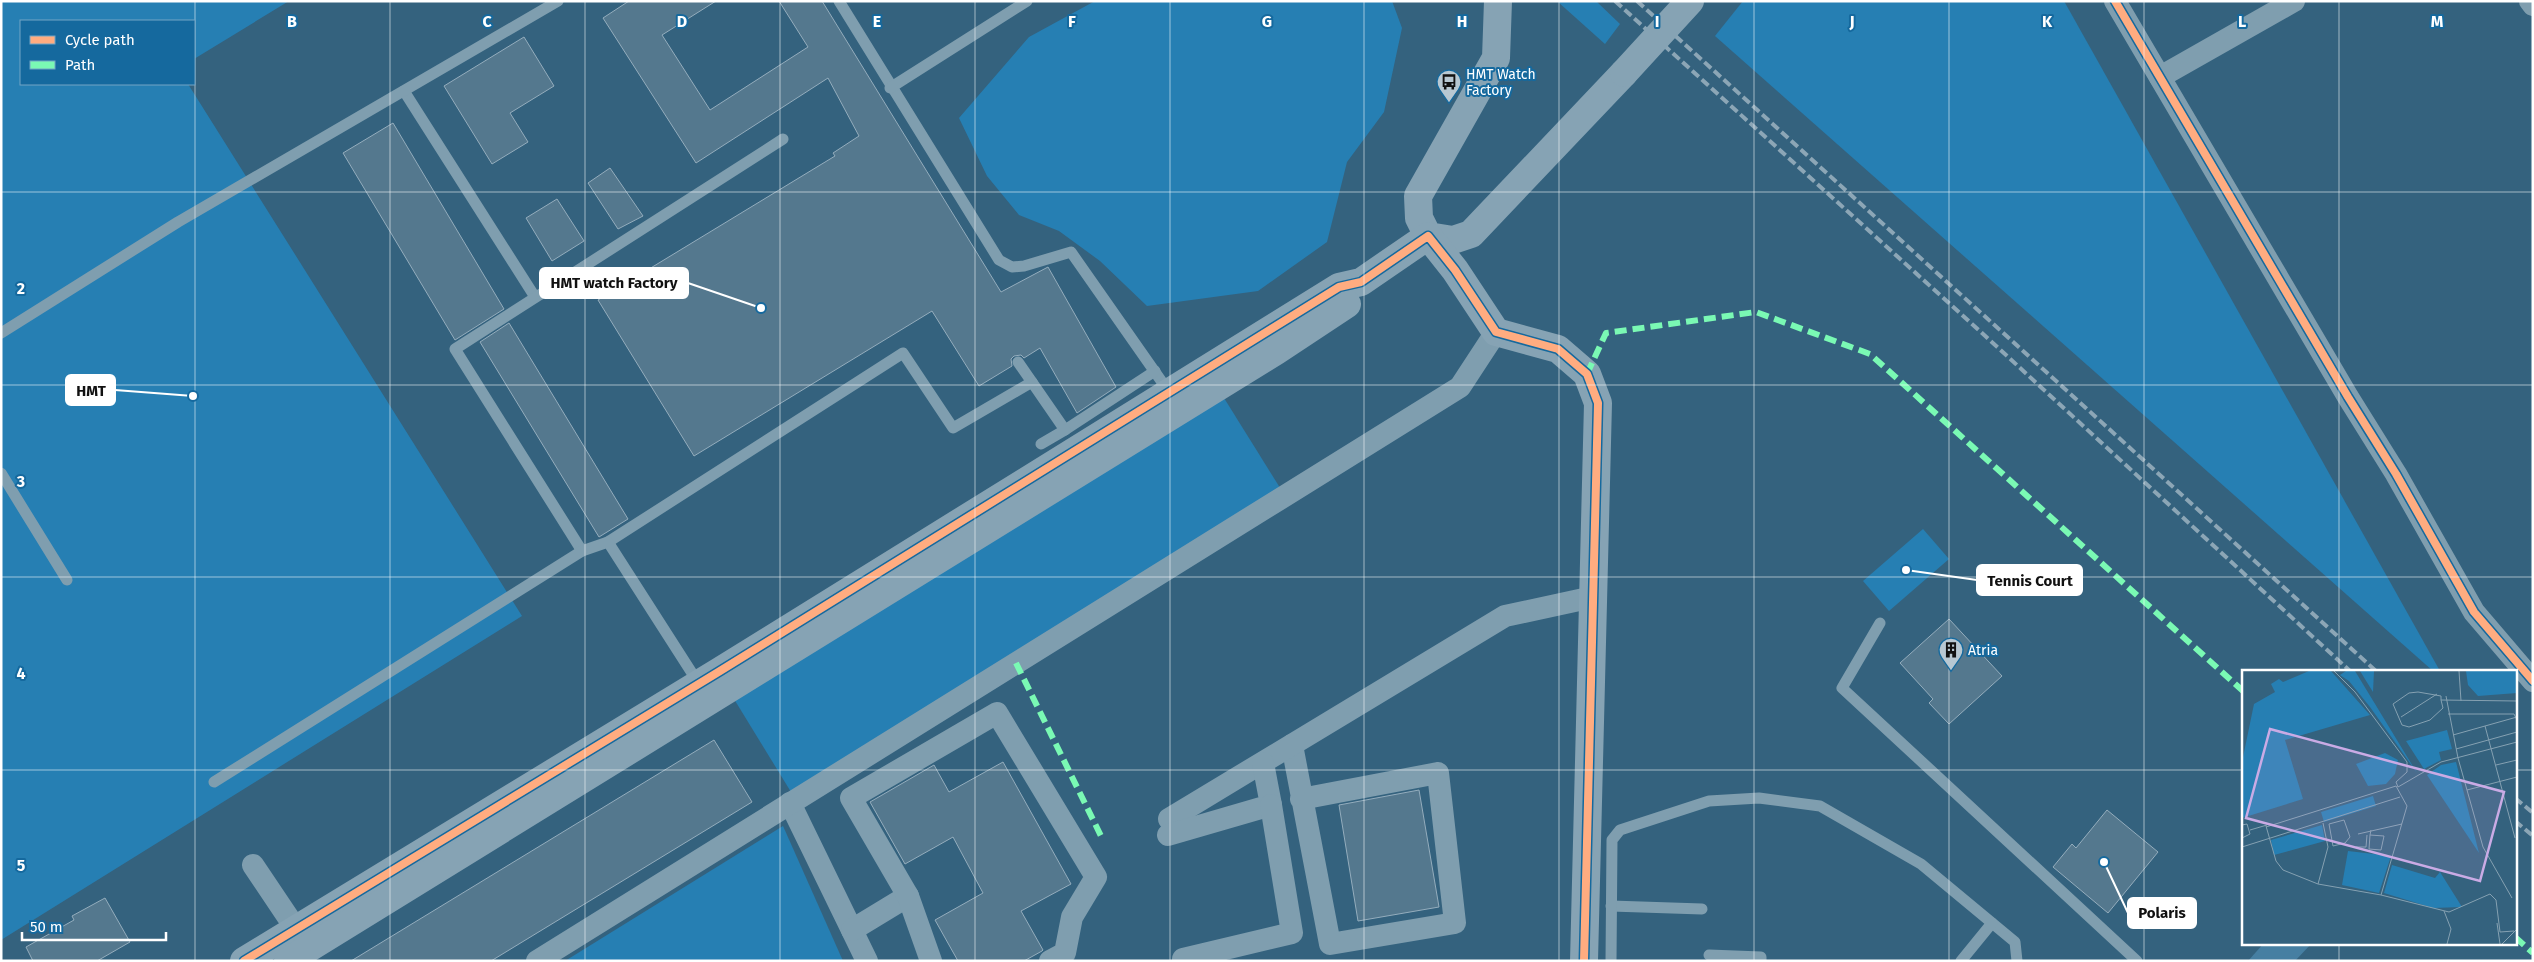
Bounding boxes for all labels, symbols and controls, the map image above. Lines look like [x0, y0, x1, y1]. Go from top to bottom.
text: B [287, 12, 297, 31]
text: C [482, 12, 492, 31]
text: D [677, 12, 687, 31]
text: E [873, 12, 881, 31]
text: F [1068, 12, 1076, 31]
text: G [1262, 12, 1272, 31]
text: H [1457, 12, 1467, 31]
text: I [1655, 12, 1659, 31]
text: J [1848, 12, 1855, 31]
text: K [2042, 12, 2053, 31]
text: L [2238, 12, 2246, 31]
text: M [2431, 12, 2444, 31]
legend [20, 20, 195, 85]
text: Cycle path [65, 31, 135, 49]
text: Path [65, 56, 95, 74]
place label: HMT Watch Factory [1466, 66, 1536, 99]
bus stop icon: HMT Watch Factory [1436, 69, 1462, 103]
callout: HMT watch Factory [540, 268, 688, 298]
text: HMT watch Factory [550, 274, 678, 292]
text: 2 [17, 279, 25, 298]
callout: HMT [66, 375, 115, 405]
text: HMT [76, 382, 107, 400]
text: 3 [16, 472, 25, 491]
callout: Tennis Court [1977, 565, 2082, 595]
text: Tennis Court [1987, 572, 2073, 590]
building icon: Atria [1938, 637, 1964, 671]
place label: Atria [1968, 642, 1998, 659]
text: 4 [16, 664, 26, 683]
inset map [2242, 670, 2516, 944]
text: 5 [17, 856, 26, 875]
callout: Polaris [2128, 898, 2196, 928]
text: Polaris [2138, 904, 2186, 922]
scale bar [22, 910, 166, 942]
text: 50 m [30, 918, 63, 936]

